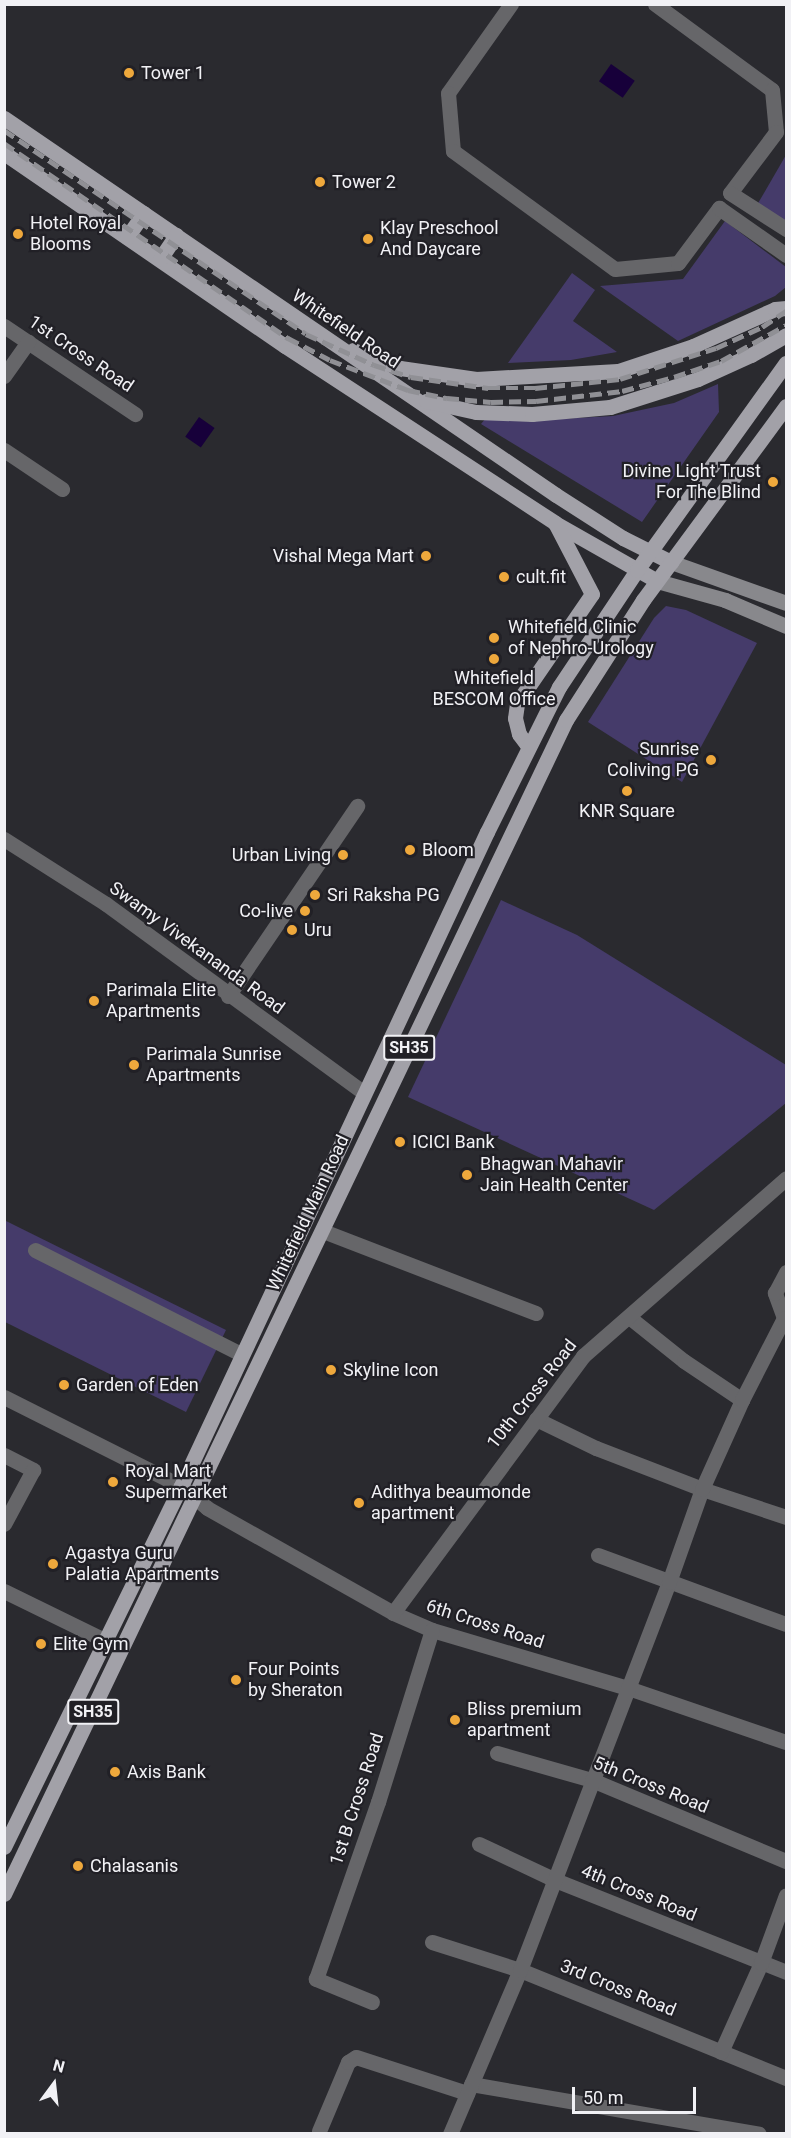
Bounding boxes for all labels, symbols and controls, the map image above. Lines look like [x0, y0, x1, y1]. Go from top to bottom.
place label: Tower 1 [141, 62, 205, 84]
marker: Tower 1 [122, 66, 136, 80]
place label: Tower 2 [332, 171, 396, 193]
marker: Tower 2 [313, 175, 327, 189]
place label: Hotel Royal Blooms [30, 213, 121, 256]
place label: Klay Preschool And Daycare [380, 218, 499, 260]
marker: Hotel Royal Blooms [11, 227, 25, 241]
marker: Klay Preschool And Daycare [361, 232, 375, 246]
street label: Whitefield Road [288, 285, 404, 373]
street label: 1st Cross Road [24, 311, 138, 397]
place label: Divine Light Trust For The Blind [622, 461, 761, 504]
marker: Divine Light Trust For The Blind [766, 475, 780, 489]
place label: Vishal Mega Mart [273, 545, 414, 567]
marker: Vishal Mega Mart [419, 549, 433, 563]
place label: cult.fit [516, 566, 566, 588]
marker: cult.fit [497, 570, 511, 584]
place label: Whitefield Clinic of Nephro-Urology [508, 617, 654, 660]
marker: Whitefield Clinic of Nephro-Urology [485, 629, 503, 647]
marker: Whitefield BESCOM Office [487, 652, 501, 666]
place label: Whitefield BESCOM Office [432, 668, 556, 710]
place label: Sunrise Coliving PG [607, 739, 699, 782]
marker: Sunrise Coliving PG [704, 753, 718, 767]
marker: KNR Square [620, 784, 634, 798]
place label: KNR Square [579, 800, 675, 822]
place label: Bloom [422, 839, 474, 861]
marker: Bloom [403, 843, 417, 857]
place label: Urban Living [232, 844, 331, 866]
marker: Urban Living [336, 848, 350, 862]
street label: Swamy Vivekananda Road [105, 877, 289, 1019]
place label: Sri Raksha PG [327, 884, 440, 906]
marker: Sri Raksha PG [308, 888, 322, 902]
place label: Co-live [239, 900, 293, 922]
marker: Co-live [298, 904, 312, 918]
place label: Uru [304, 919, 332, 941]
marker: Uru [285, 923, 299, 937]
place label: Parimala Elite Apartments [106, 980, 216, 1022]
marker: Parimala Elite Apartments [87, 994, 101, 1008]
road number: SH35 [382, 1035, 436, 1061]
place label: Parimala Sunrise Apartments [146, 1044, 282, 1086]
marker: Parimala Sunrise Apartments [127, 1058, 141, 1072]
street label: Whitefield Main Road [262, 1131, 354, 1295]
place label: ICICI Bank [412, 1131, 495, 1153]
marker: ICICI Bank [393, 1135, 407, 1149]
place label: Bhagwan Mahavir Jain Health Center [480, 1154, 628, 1196]
marker: Bhagwan Mahavir Jain Health Center [458, 1166, 476, 1184]
street label: 10th Cross Road [483, 1335, 581, 1453]
place label: Skyline Icon [343, 1359, 439, 1381]
marker: Skyline Icon [324, 1363, 338, 1377]
place label: Garden of Eden [76, 1374, 199, 1396]
marker: Garden of Eden [57, 1378, 71, 1392]
place label: Royal Mart Supermarket [125, 1461, 227, 1504]
marker: Royal Mart Supermarket [106, 1475, 120, 1489]
place label: Adithya beaumonde apartment [371, 1482, 531, 1524]
marker: Adithya beaumonde apartment [352, 1496, 366, 1510]
place label: Agastya Guru Palatia Apartments [65, 1543, 219, 1586]
marker: Agastya Guru Palatia Apartments [46, 1557, 60, 1571]
street label: 6th Cross Road [423, 1595, 547, 1653]
place label: Elite Gym [53, 1633, 128, 1655]
marker: Elite Gym [34, 1637, 48, 1651]
place label: Four Points by Sheraton [248, 1659, 343, 1702]
marker: Four Points by Sheraton [229, 1673, 243, 1687]
road number: SH35 [66, 1699, 120, 1725]
place label: Bliss premium apartment [467, 1699, 581, 1742]
marker: Bliss premium apartment [448, 1713, 462, 1727]
street label: 1st B Cross Road [325, 1730, 389, 1868]
street label: 5th Cross Road [590, 1752, 712, 1818]
place label: Axis Bank [127, 1761, 206, 1783]
marker: Axis Bank [108, 1765, 122, 1779]
place label: Chalasanis [90, 1855, 178, 1877]
marker: Chalasanis [71, 1859, 85, 1873]
street label: 4th Cross Road [578, 1860, 700, 1926]
street label: 3rd Cross Road [557, 1955, 679, 2021]
north arrow [24, 2054, 84, 2114]
text: N [51, 2055, 67, 2077]
scale bar [575, 2075, 700, 2113]
text: 50 m [583, 2087, 623, 2108]

